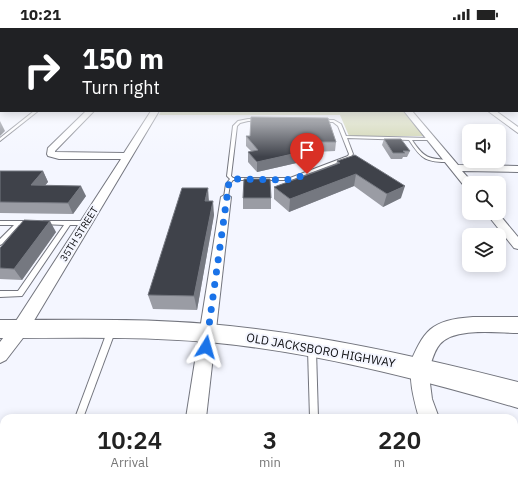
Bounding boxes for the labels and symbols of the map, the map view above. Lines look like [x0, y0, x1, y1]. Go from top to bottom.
pin [290, 133, 324, 174]
street label: 35TH STREET [57, 204, 101, 264]
position arrow [185, 326, 227, 368]
street label: OLD JACKSBORO HIGHWAY [245, 329, 397, 371]

